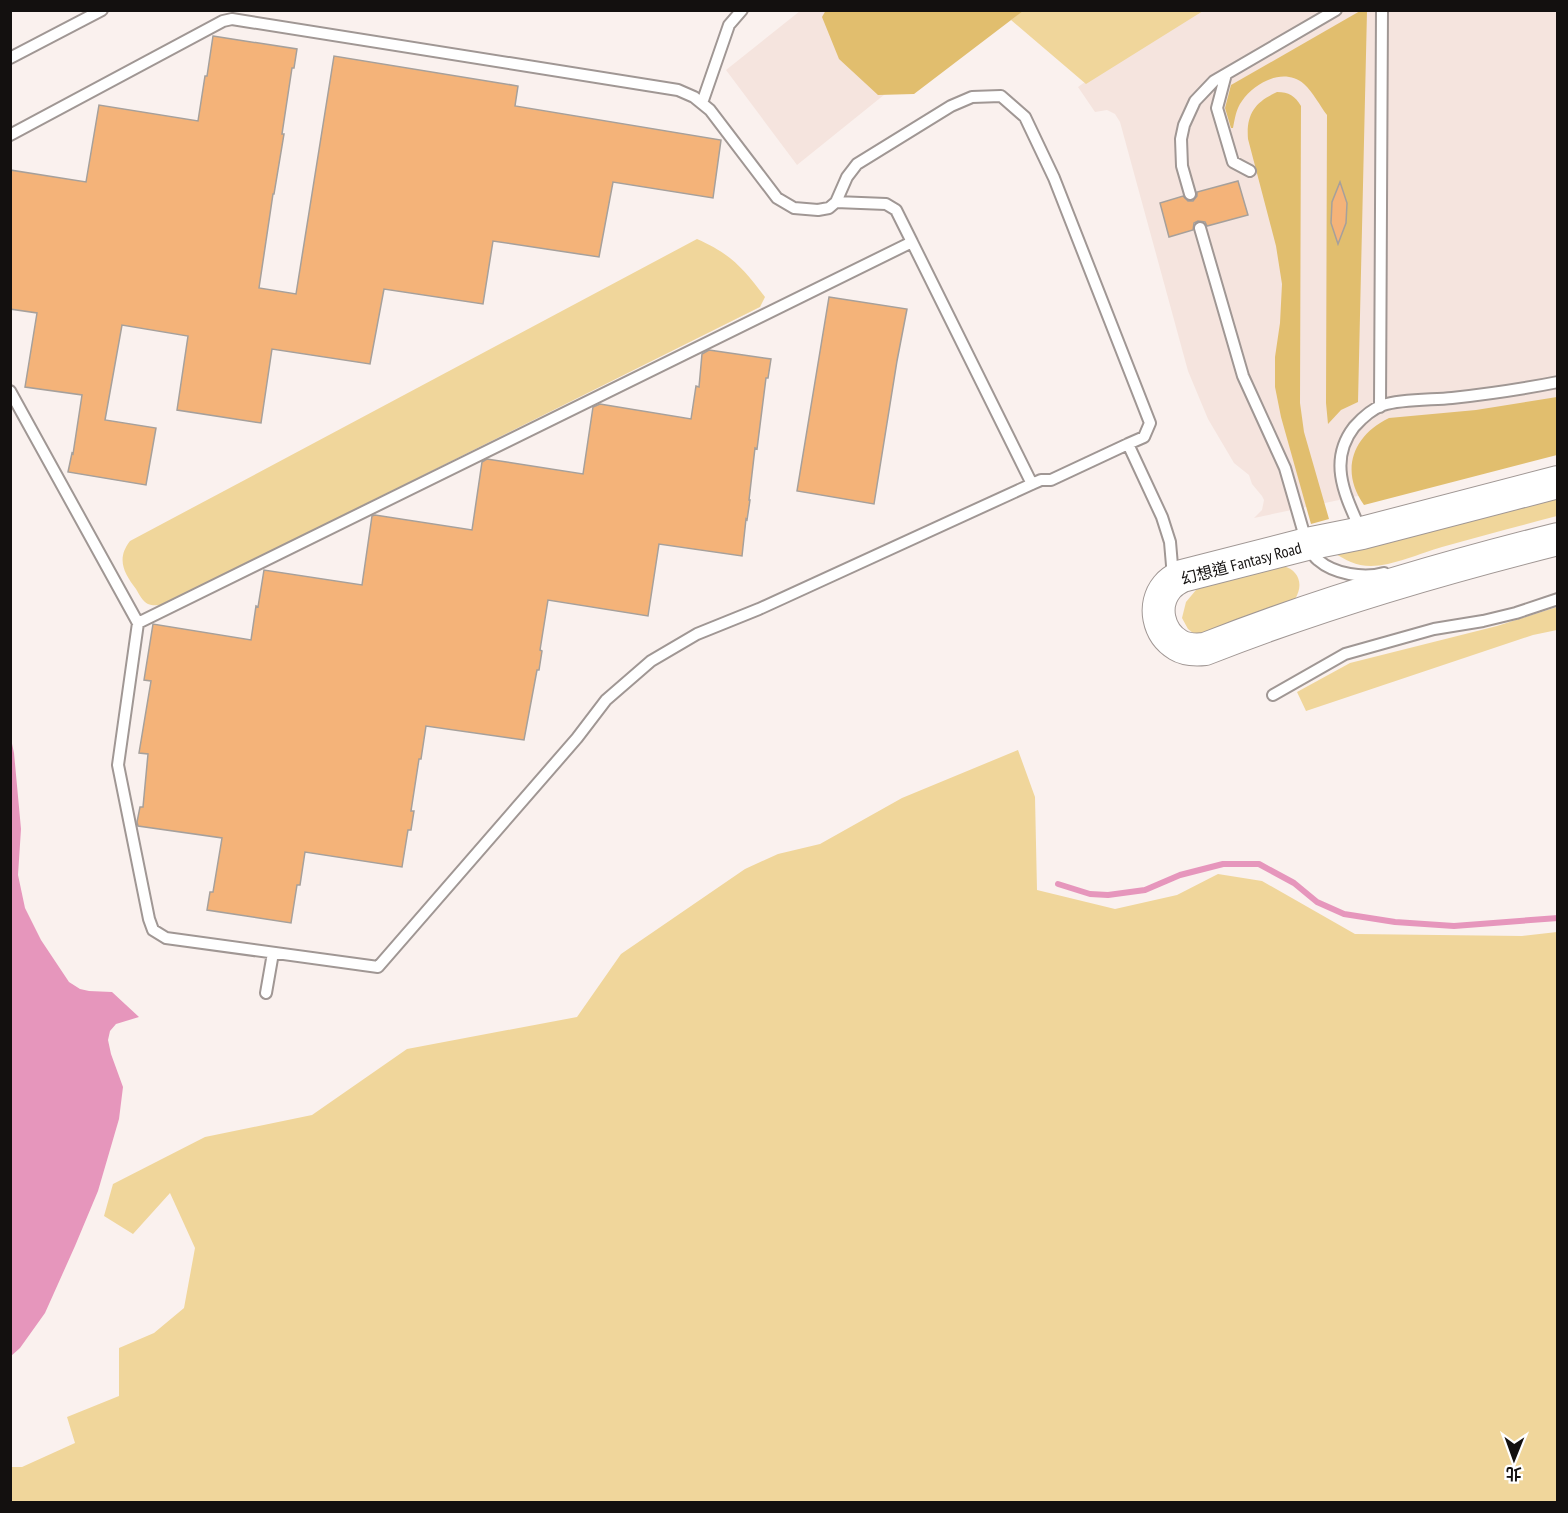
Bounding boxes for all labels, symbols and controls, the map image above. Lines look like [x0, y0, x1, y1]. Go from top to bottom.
street label: 幻想道 Fantasy Road [1179, 537, 1303, 589]
north arrow [1484, 1429, 1544, 1489]
text: 北 [1506, 1464, 1522, 1484]

